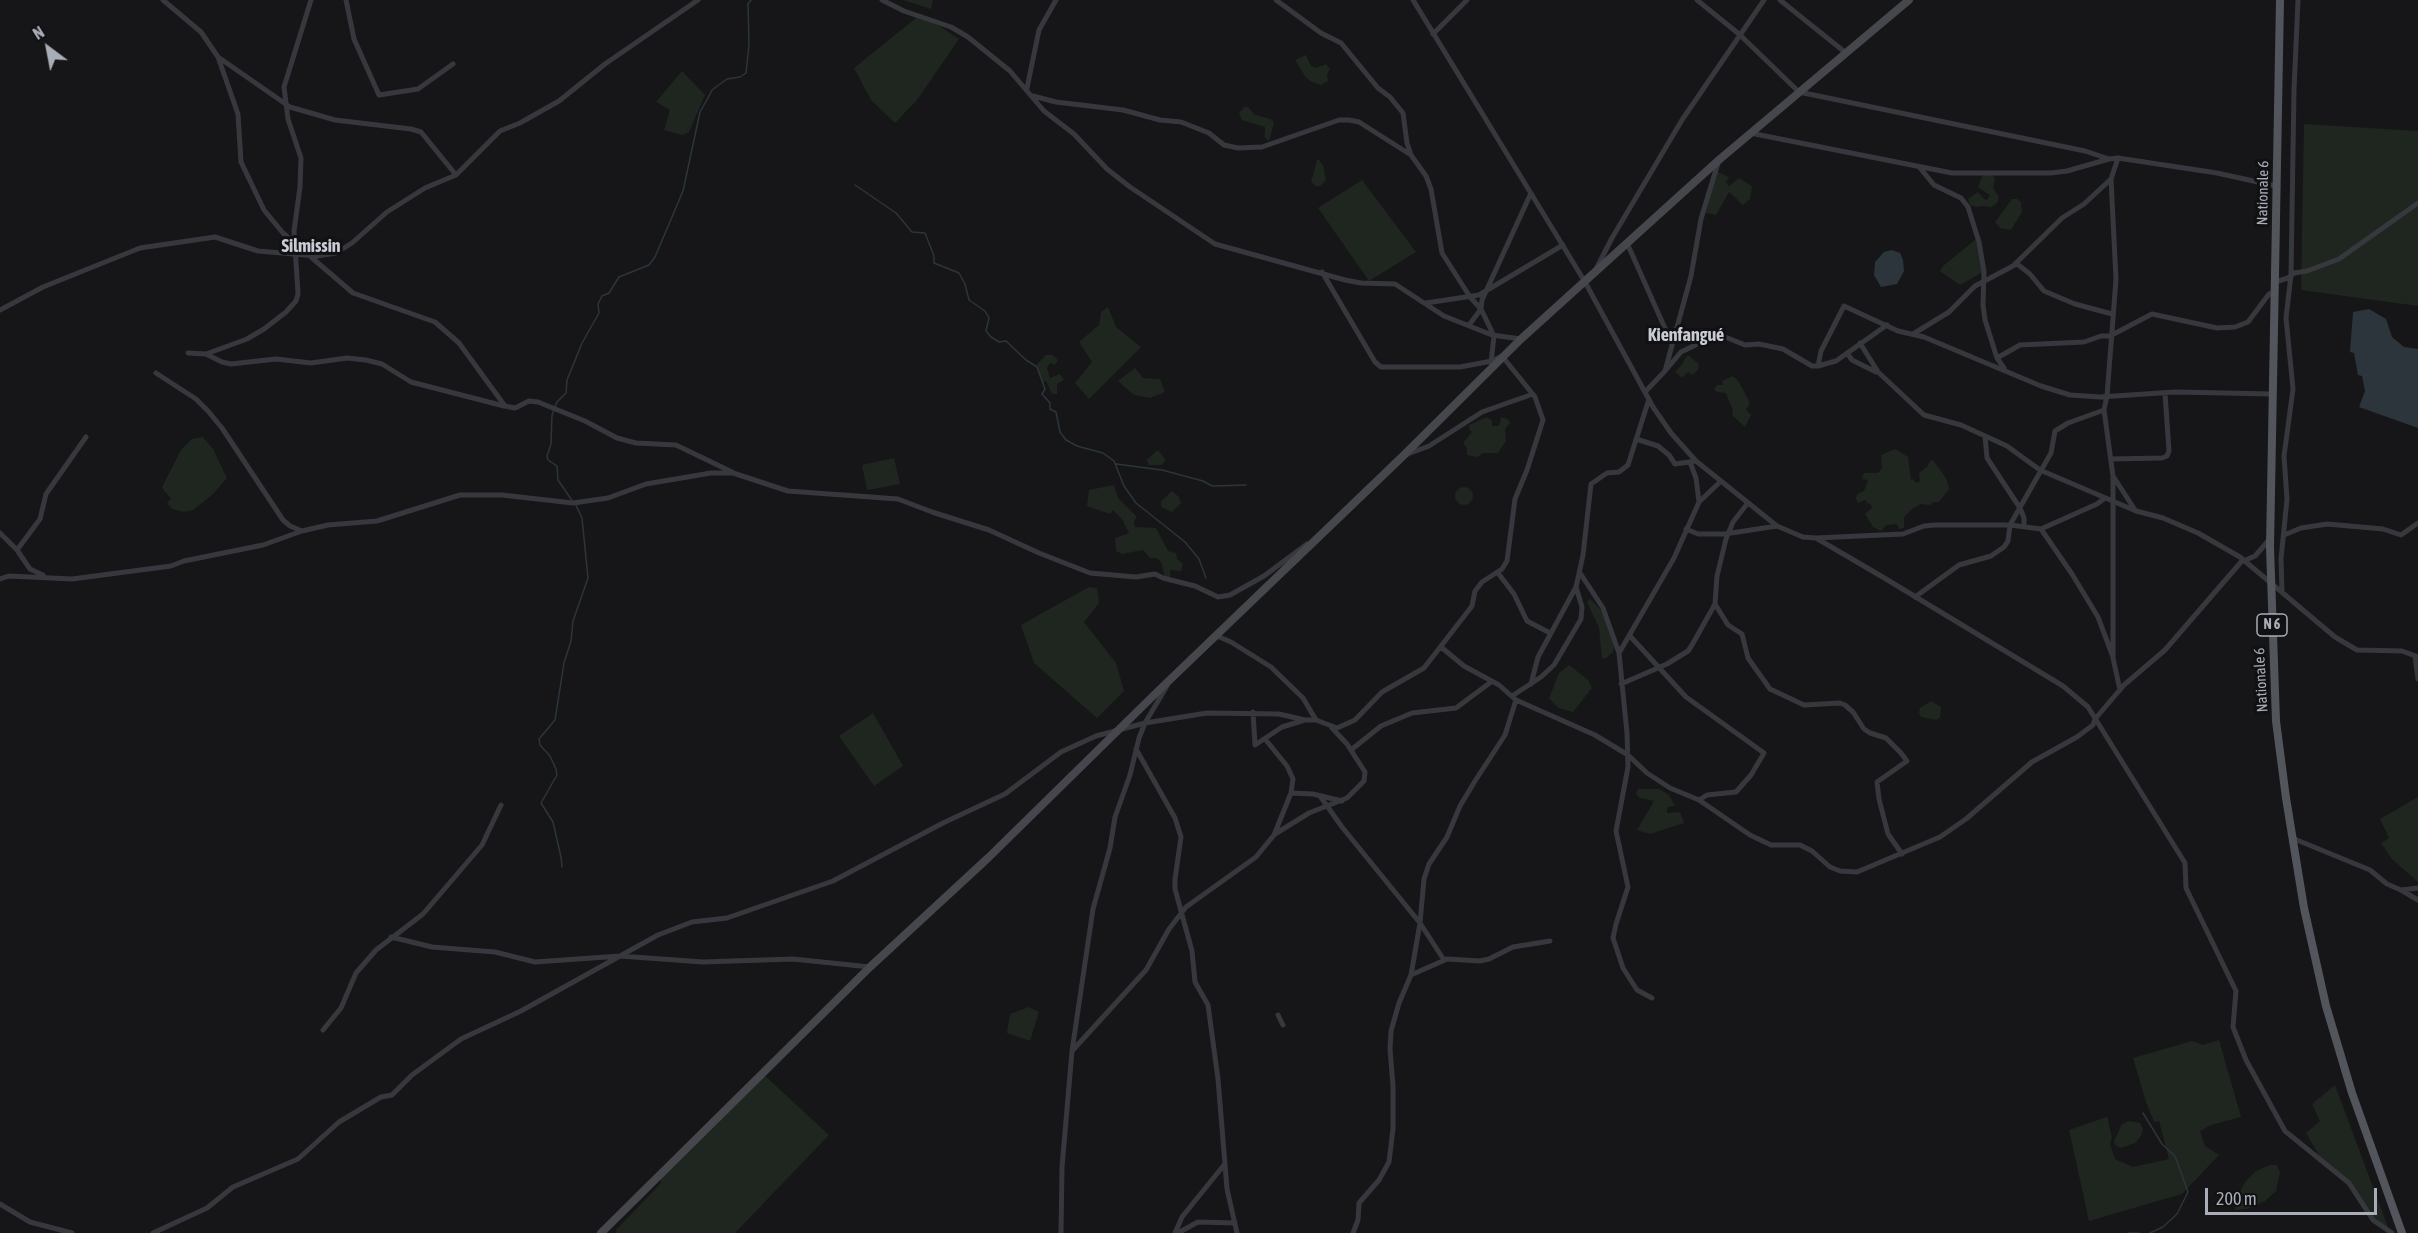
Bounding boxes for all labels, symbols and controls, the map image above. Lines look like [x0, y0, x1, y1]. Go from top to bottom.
north arrow [18, 18, 78, 78]
text: N [30, 23, 47, 43]
street label: Nationale 6 [2253, 161, 2273, 225]
district label: Silmissin [281, 235, 341, 257]
district label: Kienfangué [1648, 324, 1724, 346]
road number: N 6 [2257, 614, 2287, 636]
street label: Nationale 6 [2250, 647, 2272, 713]
scale bar [2208, 1176, 2380, 1214]
text: 200 m [2216, 1188, 2257, 1209]

